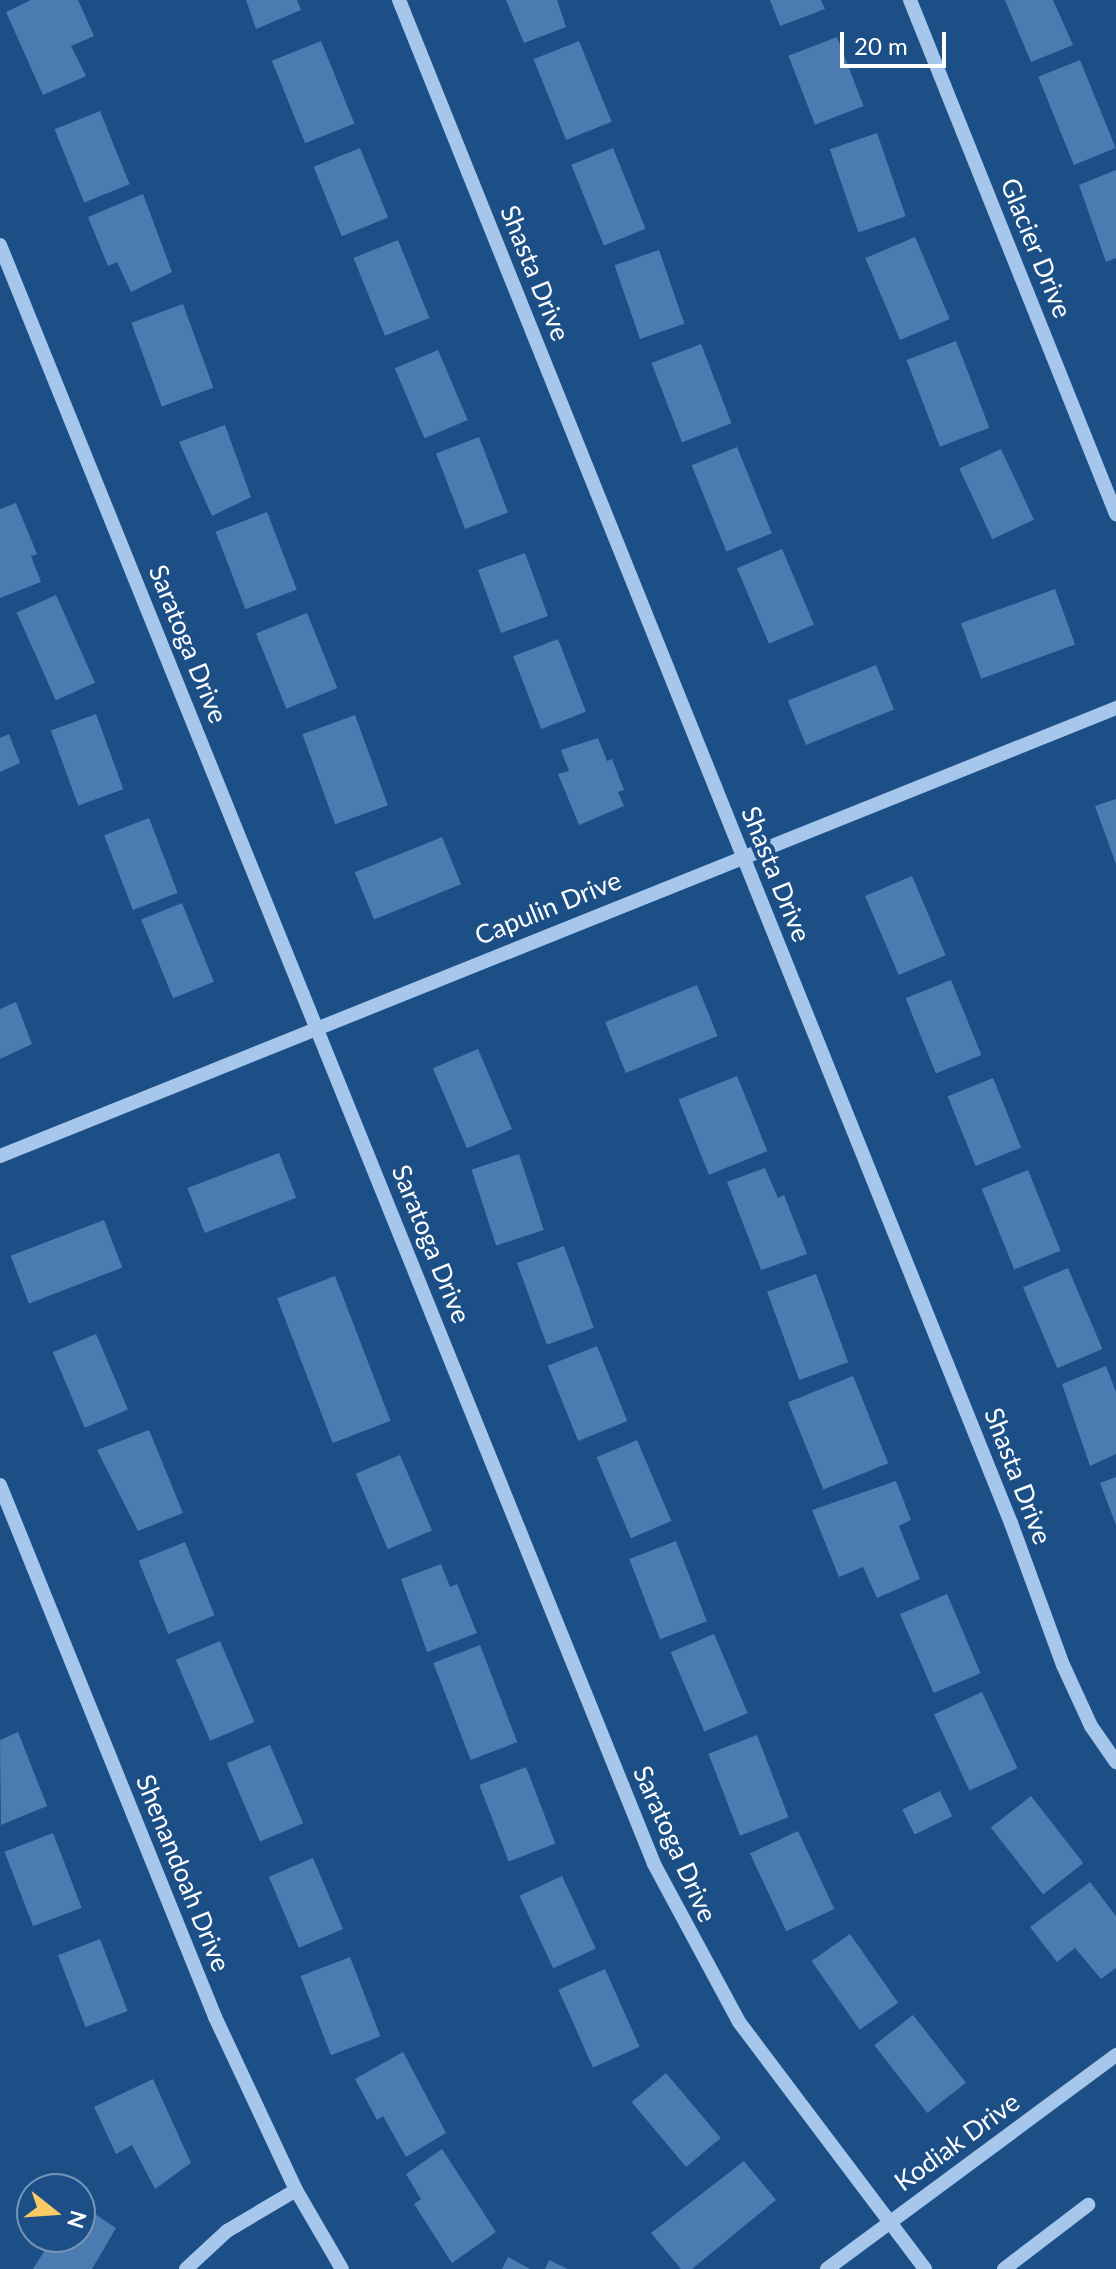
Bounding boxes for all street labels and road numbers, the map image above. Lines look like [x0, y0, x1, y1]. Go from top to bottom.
street label: Glacier Drive [994, 173, 1078, 323]
street label: Shasta Drive [494, 201, 576, 345]
street label: Saratoga Drive [142, 560, 234, 728]
street label: Shasta Drive [735, 802, 817, 946]
street label: Capulin Drive [470, 865, 626, 951]
street label: Saratoga Drive [385, 1160, 477, 1328]
street label: Shasta Drive [978, 1403, 1058, 1549]
street label: Saratoga Drive [627, 1761, 723, 1927]
street label: Shenandoah Drive [129, 1770, 237, 1976]
street label: Kodiak Drive [889, 2086, 1025, 2198]

